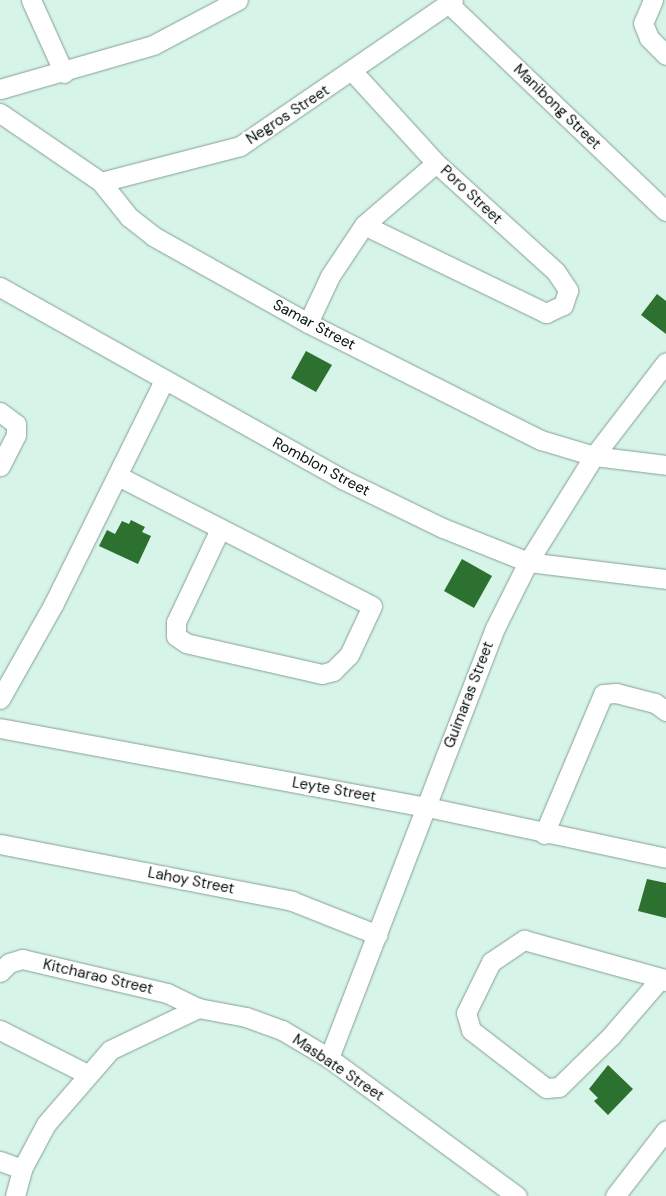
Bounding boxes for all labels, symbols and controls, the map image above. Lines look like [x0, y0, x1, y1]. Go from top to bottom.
street label: Manibong Street [509, 61, 605, 153]
street label: Negros Street [243, 81, 333, 149]
street label: Poro Street [436, 162, 506, 228]
street label: Samar Street [270, 296, 358, 354]
street label: Romblon Street [269, 434, 373, 500]
street label: Guimaras Street [440, 639, 498, 751]
street label: Leyte Street [291, 774, 377, 806]
street label: Lahoy Street [146, 864, 236, 898]
street label: Kitcharao Street [41, 956, 155, 998]
street label: Masbate Street [289, 1031, 387, 1105]

